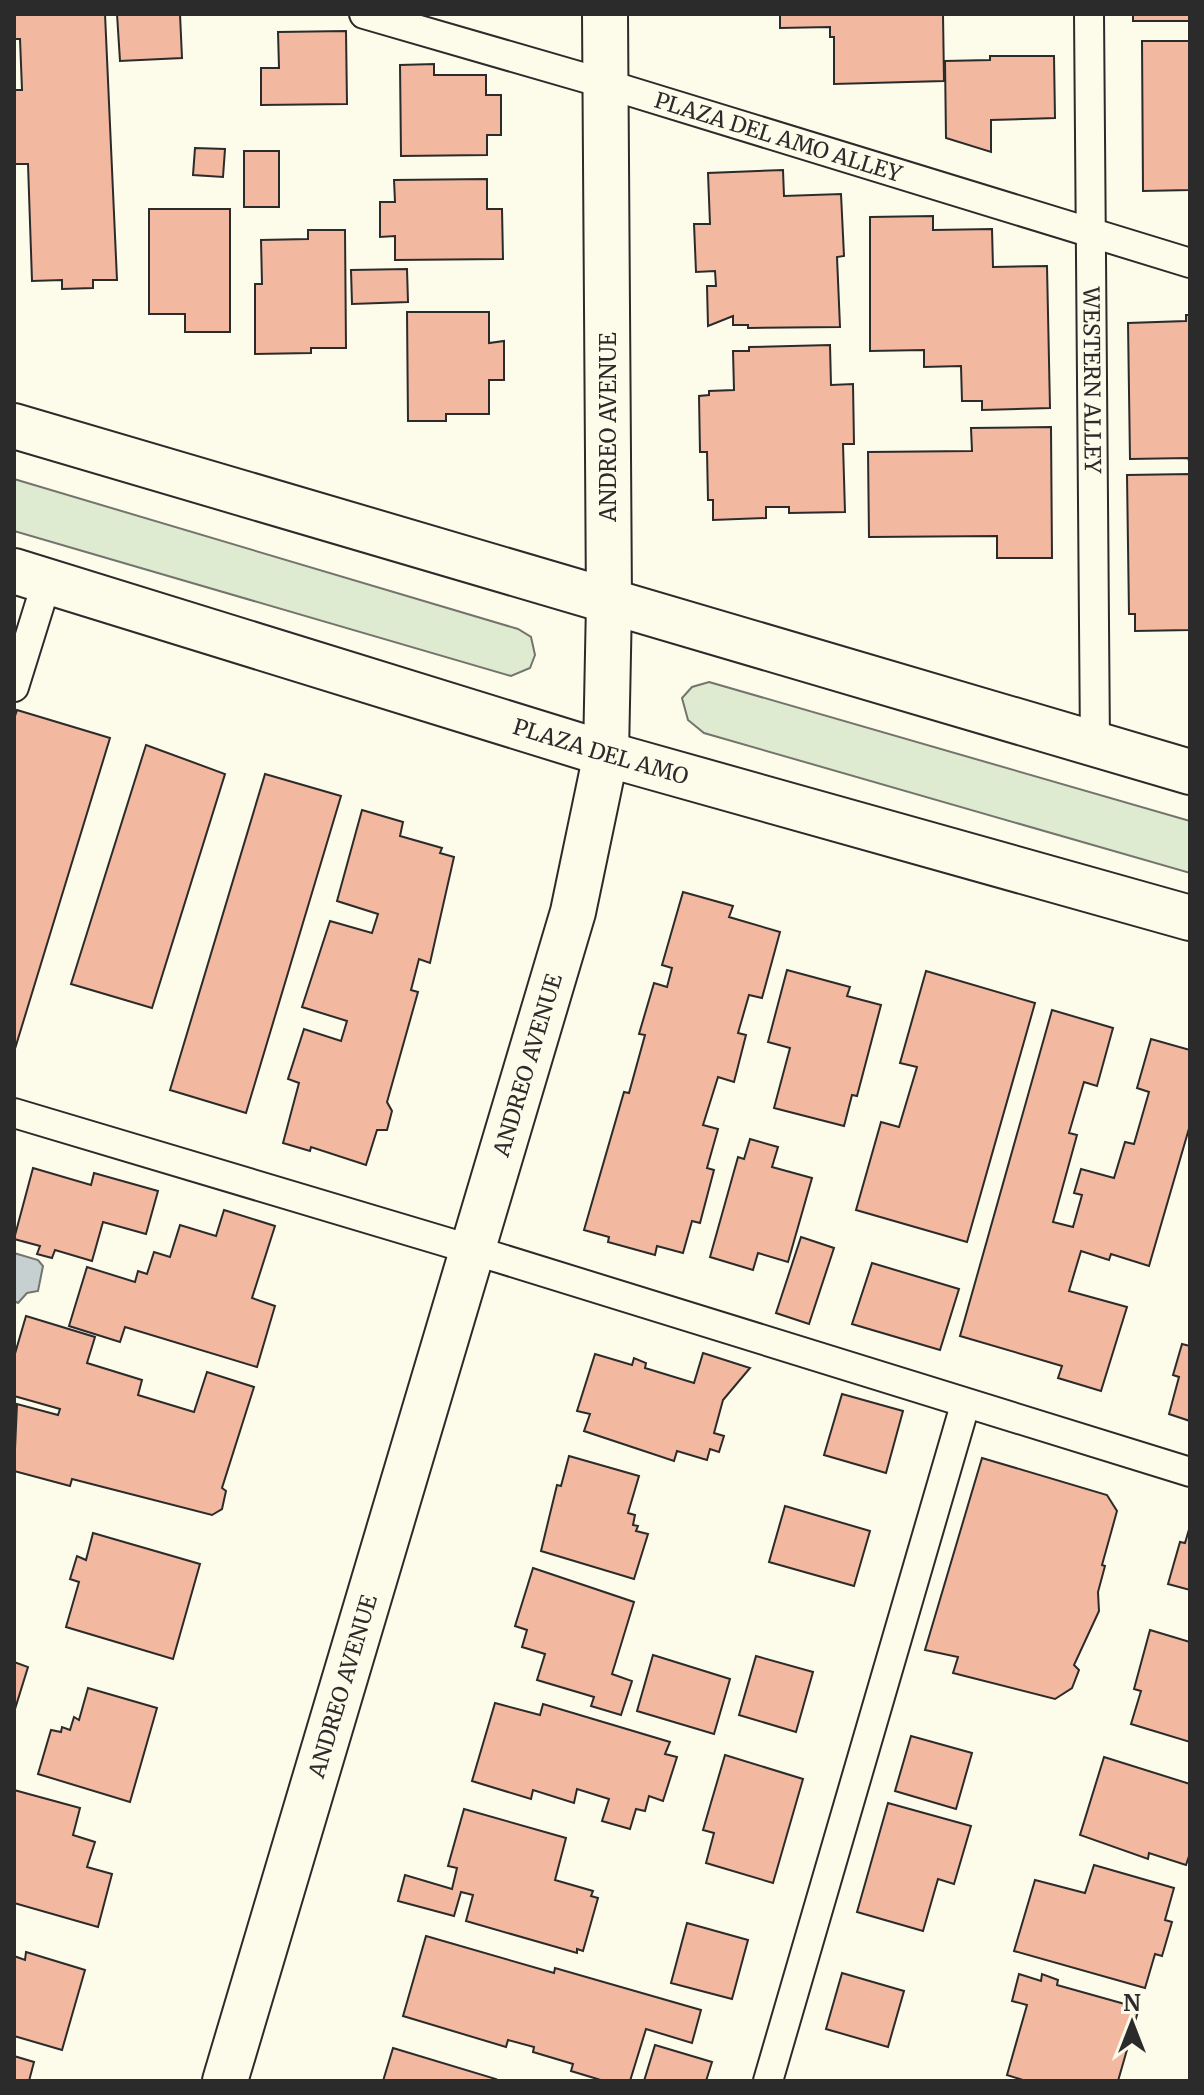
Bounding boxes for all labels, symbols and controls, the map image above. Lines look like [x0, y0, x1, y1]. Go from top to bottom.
street label: PLAZA DEL AMO ALLEY [651, 86, 906, 188]
street label: WESTERN ALLEY [1077, 286, 1107, 474]
street label: ANDREO AVENUE [594, 332, 622, 523]
street label: PLAZA DEL AMO [510, 712, 692, 790]
street label: ANDREO AVENUE [487, 970, 568, 1161]
street label: ANDREO AVENUE [302, 1591, 383, 1782]
north arrow [1092, 1983, 1172, 2063]
text: N [1123, 1989, 1141, 2017]

